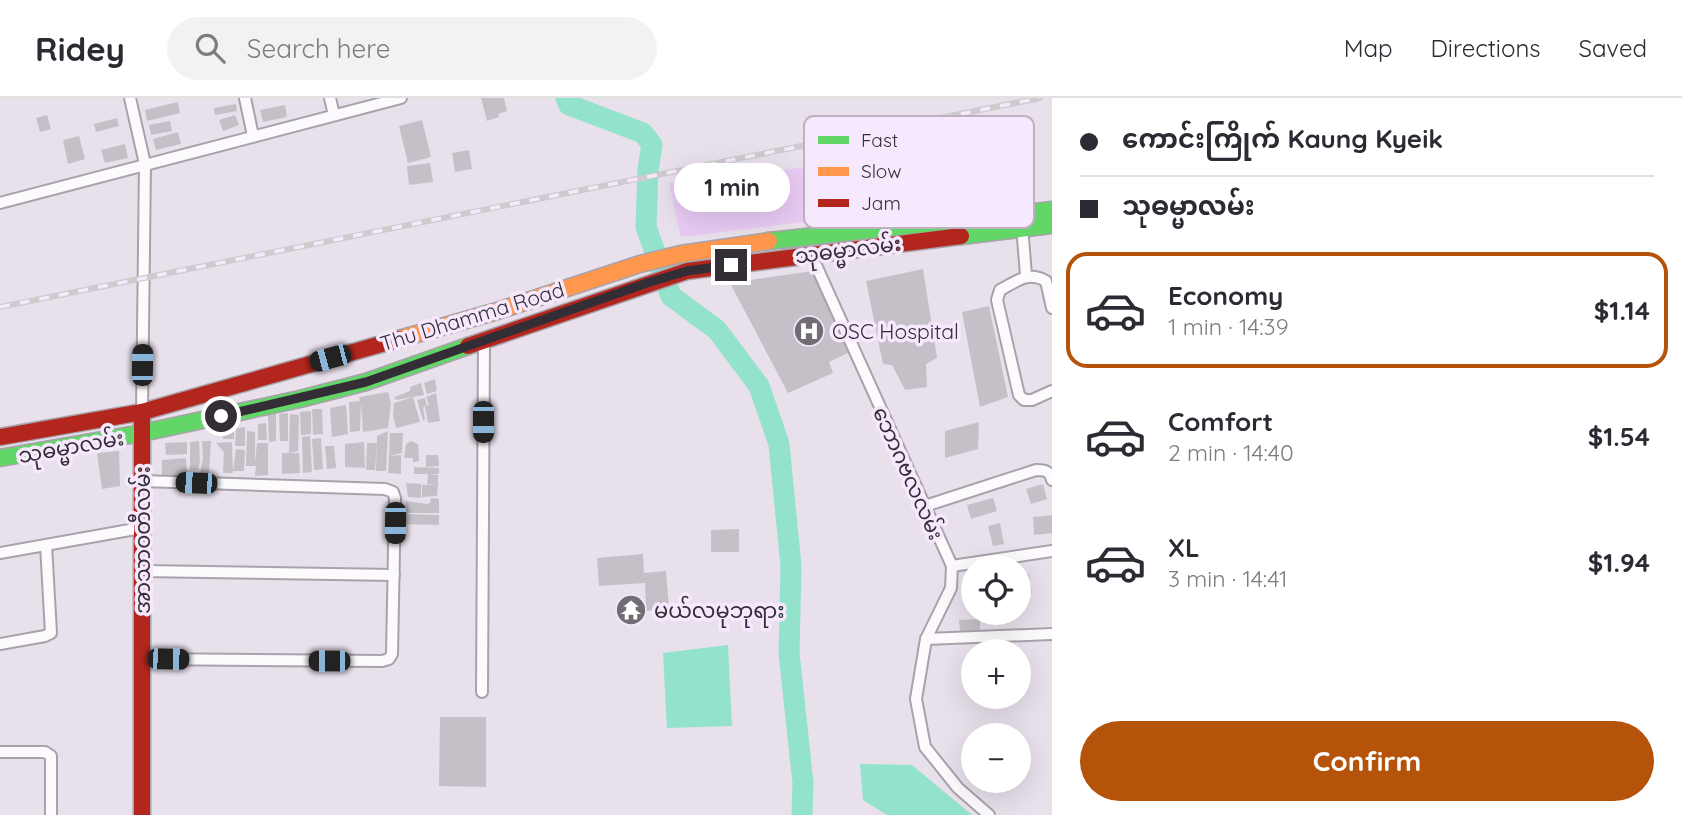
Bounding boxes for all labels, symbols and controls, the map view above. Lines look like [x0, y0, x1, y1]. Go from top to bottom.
search box [167, 17, 657, 80]
text: Ridey [35, 28, 125, 69]
icon: search [191, 29, 229, 67]
text: Search here [247, 32, 390, 65]
text: Map [1344, 33, 1393, 63]
text: Directions [1431, 33, 1541, 63]
text: Saved [1579, 33, 1647, 63]
legend [804, 116, 1034, 228]
text: ကောင်းကြိုက် Kaung Kyeik [1122, 122, 1443, 155]
text: Fast [861, 128, 898, 152]
text: Slow [861, 159, 902, 183]
callout: 1 min [673, 164, 789, 212]
text: 1 min [704, 173, 760, 202]
text: သုဓမ္မာလမ်း [1122, 189, 1255, 222]
text: Jam [861, 191, 901, 215]
street label: သုဓမ္မာလမ်း [793, 228, 903, 274]
route end [715, 249, 747, 281]
street label: Thu Dhamma Road [377, 276, 567, 356]
icon: car [1084, 279, 1147, 342]
text: Economy [1168, 279, 1283, 312]
text: $1.14 [1594, 294, 1650, 327]
text: 1 min · 14:39 [1168, 312, 1289, 341]
hospital icon: OSC Hospital [792, 314, 826, 348]
place label: OSC Hospital [832, 318, 959, 344]
car [307, 342, 354, 374]
car [132, 344, 153, 386]
route start [205, 400, 237, 432]
car [473, 401, 494, 443]
street label: ဘောဂဗလလမ်း [868, 402, 952, 544]
icon: car [1084, 405, 1147, 468]
text: Comfort [1168, 405, 1273, 438]
text: $1.54 [1588, 420, 1650, 453]
street label: သုဓမ္မာလမ်း [16, 422, 127, 473]
text: 2 min · 14:40 [1168, 438, 1294, 467]
street label: အာသာဝတီလမ်း [127, 466, 155, 614]
car [175, 472, 218, 494]
car [385, 502, 406, 544]
icon: car [1084, 531, 1147, 594]
text: XL [1168, 531, 1200, 564]
text: $1.94 [1588, 546, 1650, 579]
map controls [961, 555, 1031, 793]
button: locate [961, 555, 1031, 625]
text: 3 min · 14:41 [1168, 564, 1288, 593]
temple icon: မယ်လမုဘုရား [614, 593, 648, 627]
place label: မယ်လမုဘုရား [654, 595, 785, 628]
button: + [961, 639, 1031, 709]
car [147, 648, 190, 670]
car [309, 651, 351, 672]
button: Confirm [1080, 721, 1654, 801]
button: − [961, 723, 1031, 793]

